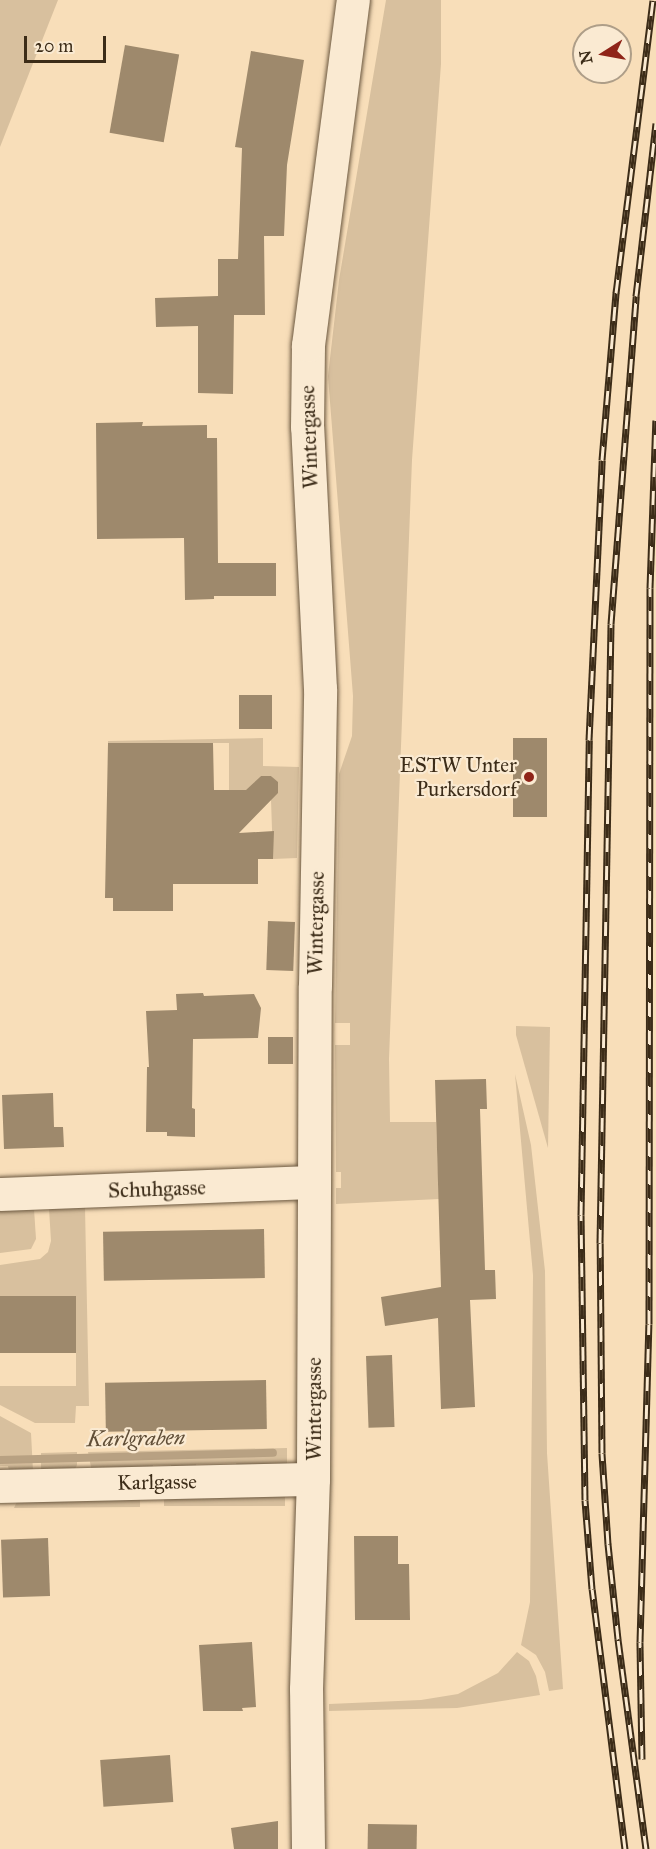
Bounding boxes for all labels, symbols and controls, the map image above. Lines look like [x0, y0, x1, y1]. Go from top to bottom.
scale bar [27, 24, 110, 62]
north arrow [572, 24, 632, 84]
text: 20 m [35, 35, 73, 57]
text: N [575, 49, 596, 66]
street label: Wintergasse [295, 385, 323, 489]
place label: ESTW Unter Purkersdorf [400, 752, 517, 802]
marker: ESTW Unter Purkersdorf [522, 770, 536, 784]
street label: Wintergasse [302, 871, 330, 975]
street label: Schuhgasse [108, 1175, 206, 1203]
street label: Wintergasse [301, 1357, 327, 1461]
water label: Karlgraben [87, 1424, 185, 1452]
street label: Karlgasse [117, 1469, 197, 1495]

